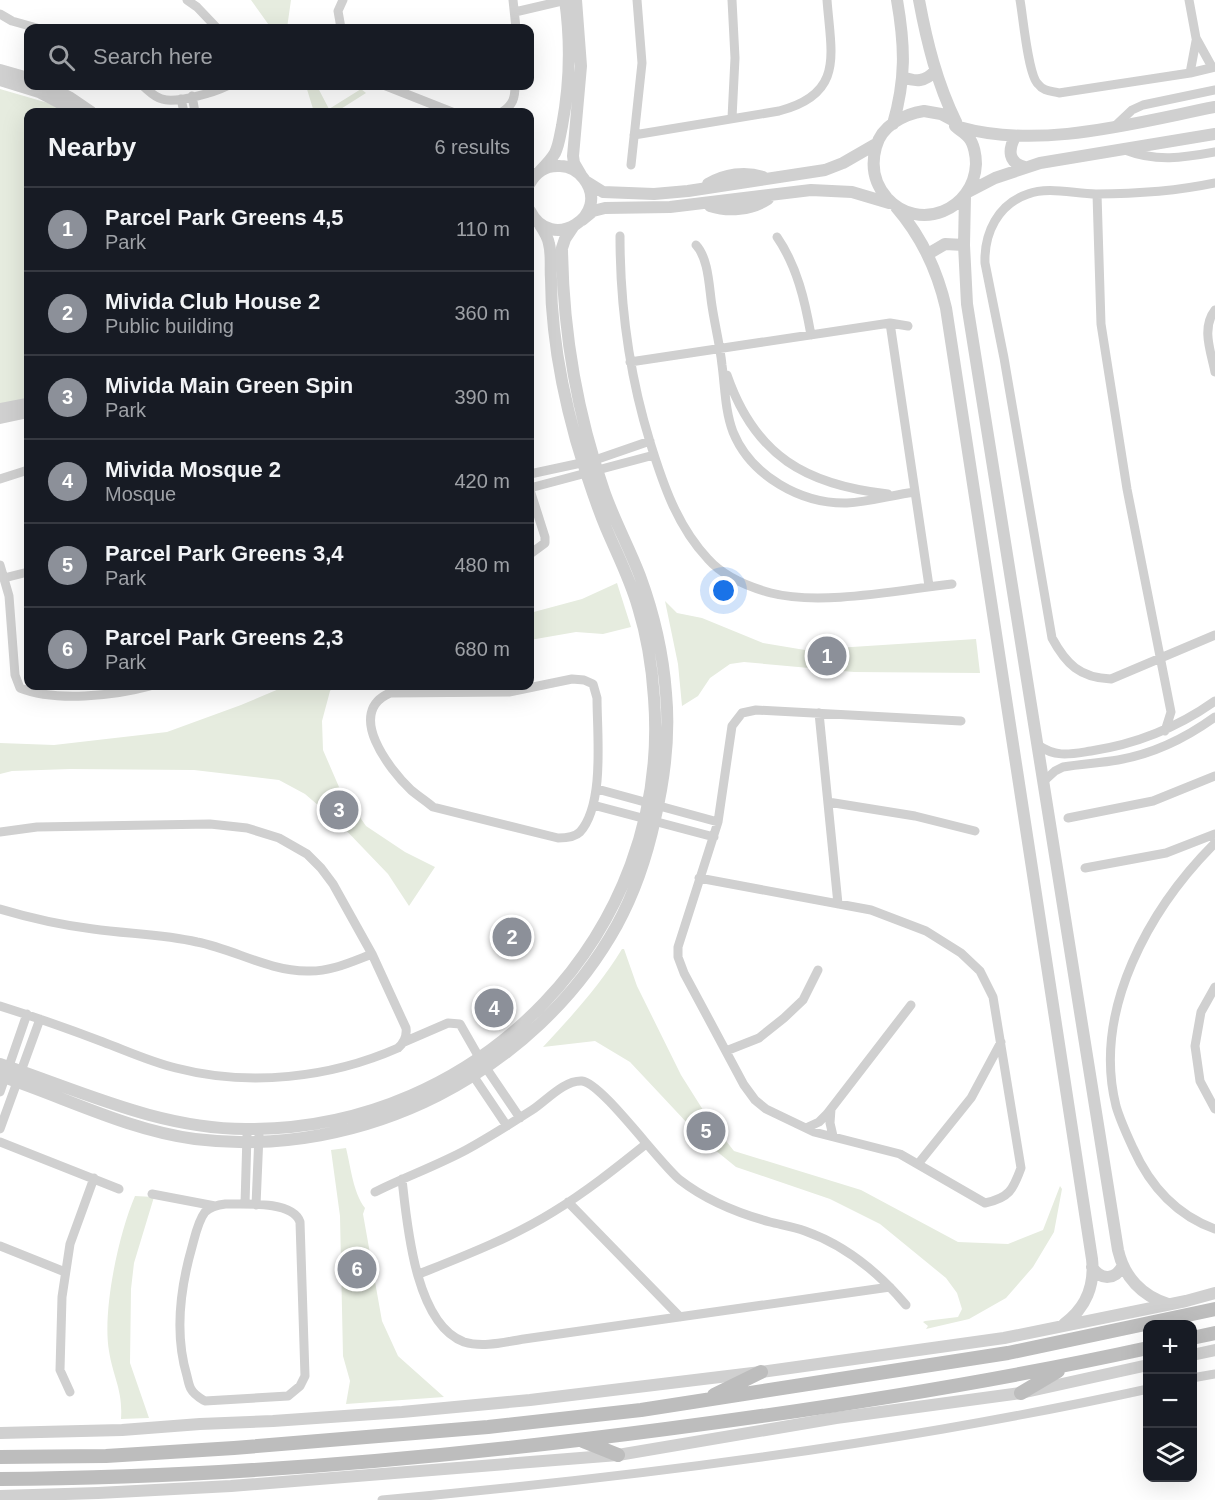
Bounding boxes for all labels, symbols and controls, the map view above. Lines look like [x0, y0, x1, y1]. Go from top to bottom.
search box [24, 24, 534, 90]
icon: search [45, 41, 78, 74]
text: Search here [93, 44, 213, 69]
text: Nearby [48, 132, 136, 162]
text: 6 results [434, 136, 510, 158]
text: Parcel Park Greens 4,5 [105, 205, 344, 230]
text: 1 [62, 218, 73, 240]
text: 110 m [456, 218, 510, 240]
text: Park [105, 231, 146, 253]
text: Mivida Club House 2 [105, 289, 320, 314]
text: 2 [62, 302, 73, 324]
text: 360 m [454, 302, 510, 324]
text: Public building [105, 315, 234, 337]
text: Mivida Main Green Spin [105, 373, 353, 398]
text: 3 [62, 386, 73, 408]
text: 390 m [454, 386, 510, 408]
text: Park [105, 399, 146, 421]
text: Mivida Mosque 2 [105, 457, 281, 482]
text: 4 [62, 470, 73, 492]
text: 420 m [454, 470, 510, 492]
text: Mosque [105, 483, 176, 505]
text: Parcel Park Greens 3,4 [105, 541, 344, 566]
text: 5 [62, 554, 73, 576]
text: 480 m [454, 554, 510, 576]
text: Park [105, 567, 146, 589]
your location [709, 576, 738, 605]
text: Parcel Park Greens 2,3 [105, 625, 344, 650]
pin: 1 [808, 634, 846, 678]
text: 6 [62, 638, 73, 660]
text: 680 m [454, 638, 510, 660]
text: Park [105, 651, 146, 673]
pin: 3 [320, 788, 358, 832]
pin: 2 [492, 914, 532, 960]
pin: 4 [474, 986, 514, 1030]
pin: 5 [686, 1108, 726, 1154]
pin: 6 [338, 1246, 376, 1292]
map controls [1143, 1320, 1197, 1482]
button: + [1143, 1320, 1197, 1374]
button: − [1143, 1374, 1197, 1428]
button: layers [1143, 1428, 1197, 1482]

